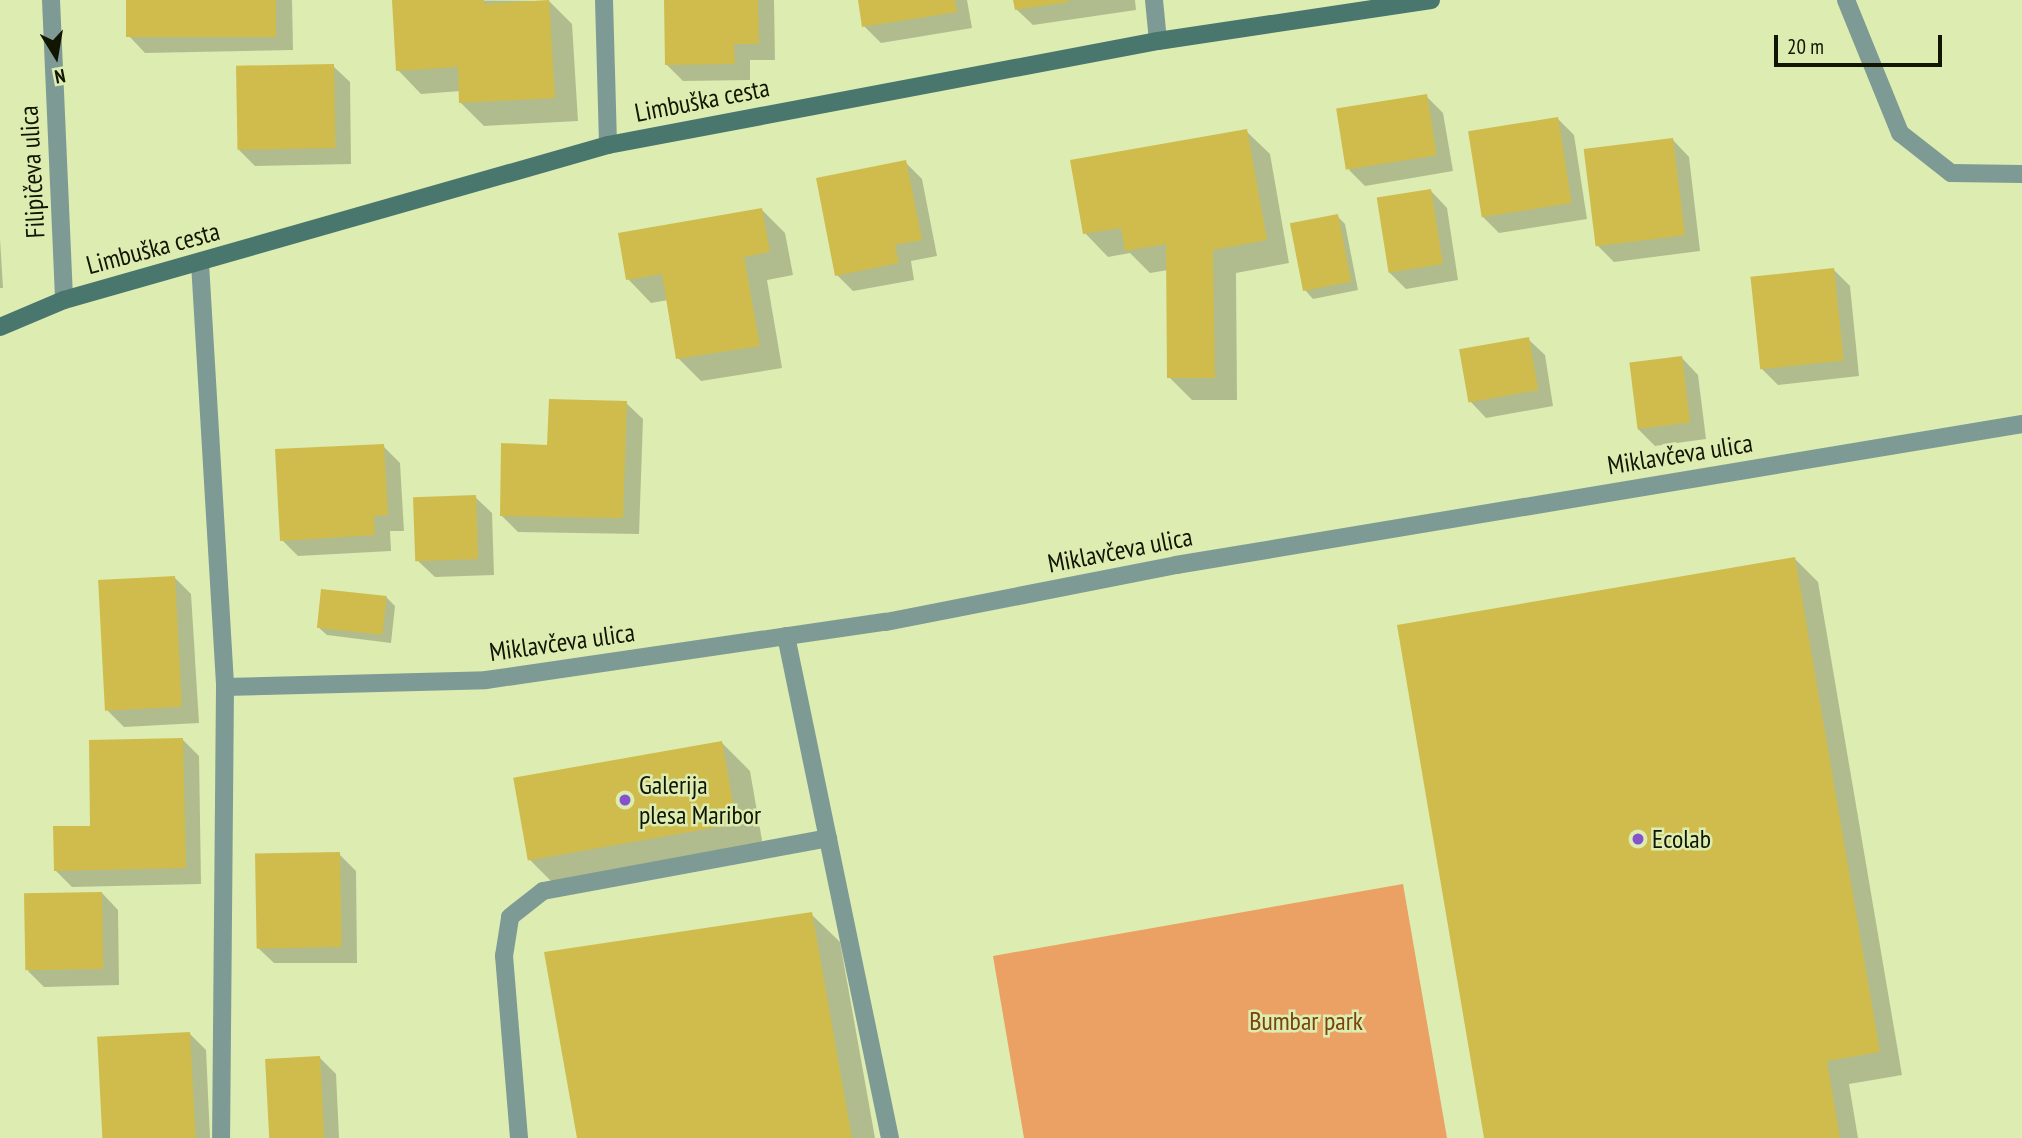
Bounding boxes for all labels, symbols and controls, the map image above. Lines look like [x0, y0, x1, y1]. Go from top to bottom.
north arrow [21, 21, 91, 91]
scale bar [1777, 21, 1945, 65]
text: 20 m [1787, 33, 1824, 60]
text: N [53, 64, 67, 89]
street label: Limbuška cesta [632, 72, 772, 128]
street label: Filipičeva ulica [13, 105, 51, 239]
street label: Limbuška cesta [83, 215, 223, 281]
street label: Miklavčeva ulica [1605, 427, 1755, 481]
street label: Miklavčeva ulica [1045, 521, 1195, 579]
street label: Miklavčeva ulica [487, 616, 637, 668]
place label: Galerija plesa Maribor [639, 769, 761, 830]
marker: Galerija plesa Maribor [617, 792, 633, 808]
place label: Ecolab [1652, 823, 1711, 855]
marker: Ecolab [1630, 831, 1646, 847]
park label: Bumbar park [1249, 1005, 1363, 1037]

